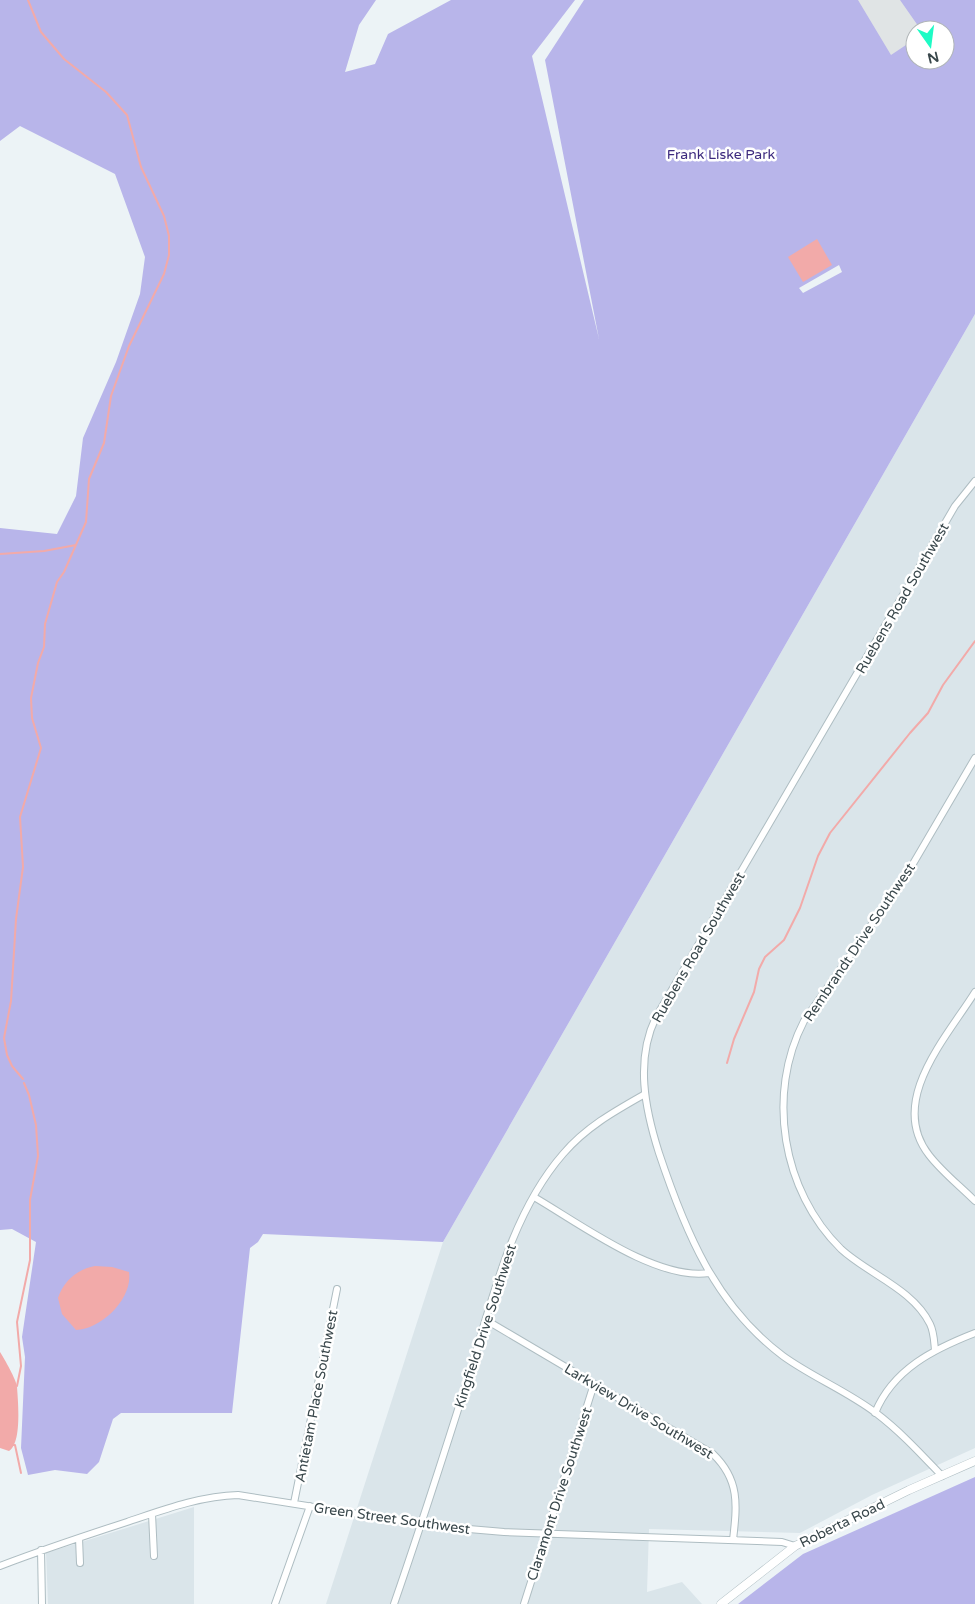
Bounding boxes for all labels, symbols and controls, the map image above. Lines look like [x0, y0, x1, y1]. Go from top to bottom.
north arrow [905, 20, 955, 70]
text: N [926, 48, 941, 67]
park label: Frank Liske Park [667, 146, 776, 163]
street label: Ruebens Road Southwest [852, 519, 953, 677]
street label: Rembrandt Drive Southwest [800, 859, 919, 1025]
street label: Ruebens Road Southwest [648, 868, 749, 1026]
street label: Kingfield Drive Southwest [451, 1241, 520, 1410]
street label: Antietam Place Southwest [291, 1308, 342, 1484]
street label: Larkview Drive Southwest [561, 1360, 717, 1463]
street label: Claramont Drive Southwest [523, 1405, 596, 1583]
street label: Roberta Road [797, 1496, 888, 1551]
street label: Green Street Southwest [313, 1499, 472, 1538]

